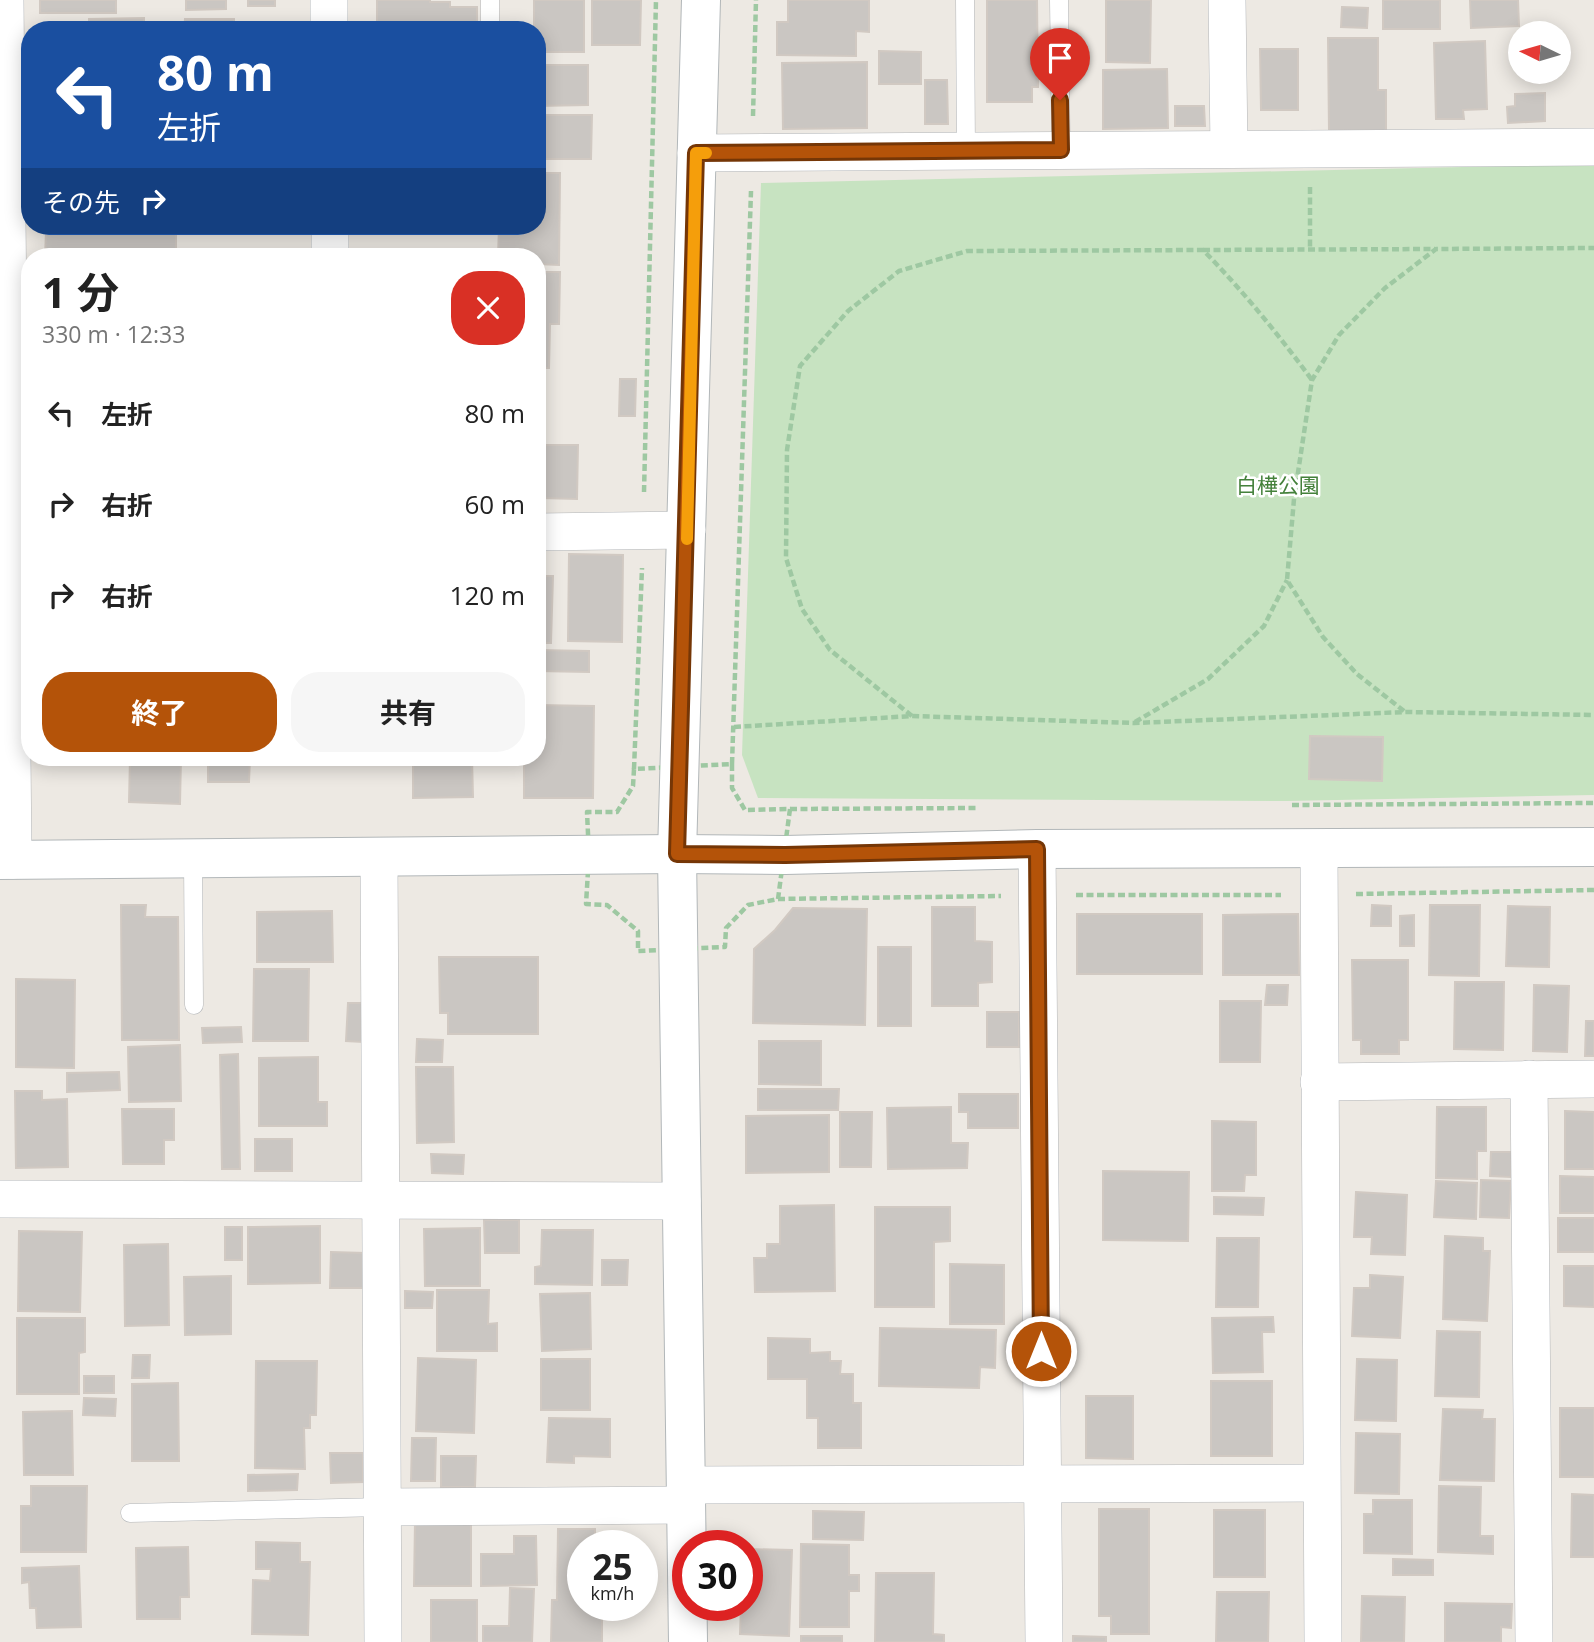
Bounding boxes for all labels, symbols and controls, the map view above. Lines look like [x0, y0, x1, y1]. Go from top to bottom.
north arrow [1508, 21, 1572, 84]
map controls [1508, 21, 1571, 84]
pin [1030, 28, 1090, 100]
text: 80 m [157, 39, 274, 105]
icon: arrive [1041, 39, 1079, 77]
icon: left [42, 49, 133, 140]
text: 左折 [157, 105, 221, 148]
icon: right [134, 182, 172, 220]
text: その先 [42, 184, 120, 220]
text: 1 分 [42, 263, 119, 320]
button: close [451, 271, 525, 345]
text: 330 m · 12:33 [42, 318, 185, 350]
icon: left [42, 394, 80, 432]
text: 80 m [464, 395, 525, 431]
text: 左折 [101, 396, 153, 432]
park label: 白樺公園 [1236, 471, 1320, 499]
icon: right [42, 485, 80, 523]
text: 60 m [464, 486, 525, 522]
text: 右折 [101, 487, 153, 523]
icon: right [42, 576, 80, 614]
text: 120 m [450, 577, 525, 613]
text: 右折 [101, 578, 153, 614]
button: 終了 [42, 672, 277, 752]
button: 共有 [291, 672, 525, 752]
position arrow [1004, 1314, 1078, 1388]
speed limit sign: 30 [672, 1530, 763, 1621]
text: 25 [592, 1543, 633, 1590]
text: km/h [591, 1581, 634, 1605]

